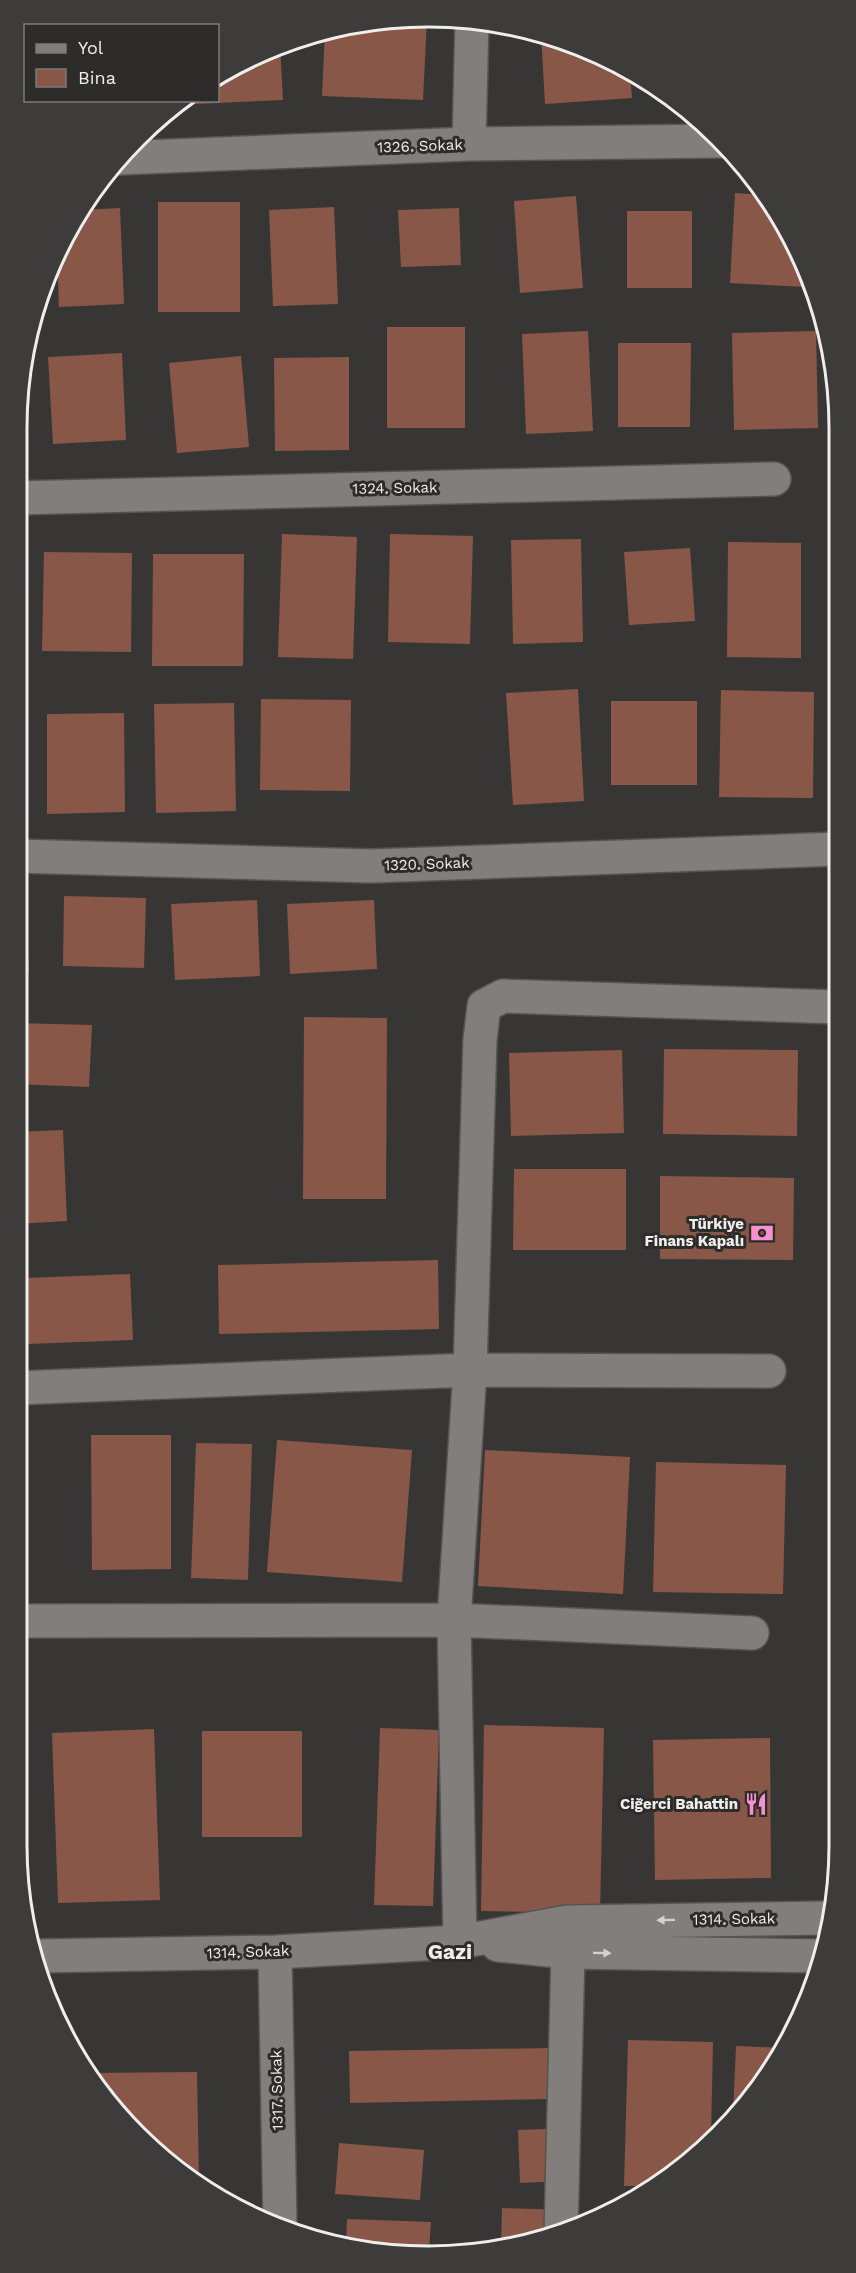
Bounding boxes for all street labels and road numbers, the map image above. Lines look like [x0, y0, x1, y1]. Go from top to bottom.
street label: 1326. Sokak [377, 135, 464, 156]
street label: 1324. Sokak [352, 478, 438, 498]
street label: 1320. Sokak [384, 853, 470, 874]
street label: 1314. Sokak [693, 1909, 776, 1929]
street label: 1314. Sokak [206, 1942, 290, 1962]
street label: 1317. Sokak [267, 2049, 287, 2130]

